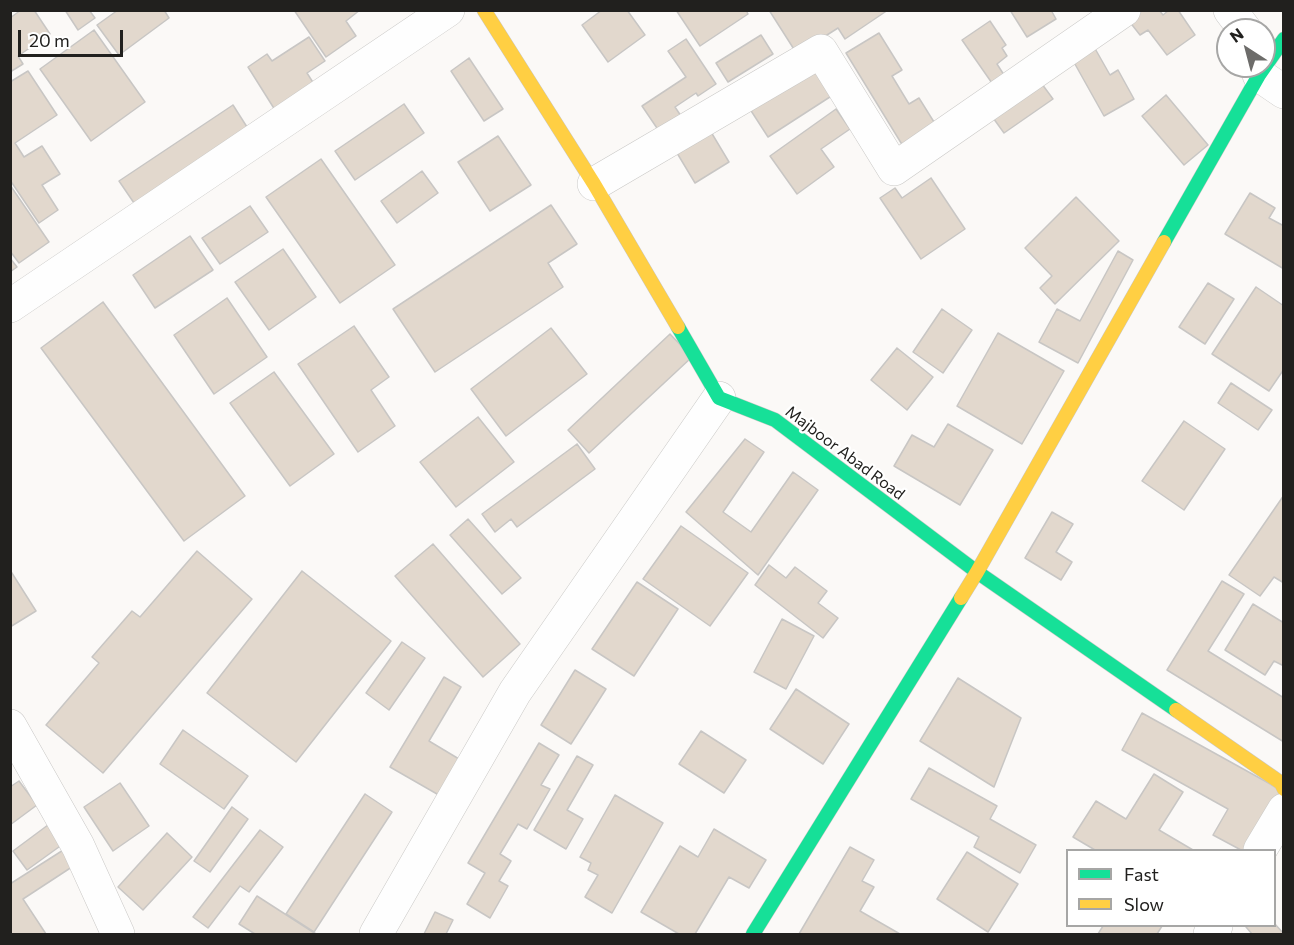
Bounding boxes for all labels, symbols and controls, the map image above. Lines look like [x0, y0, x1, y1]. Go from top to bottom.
scale bar [21, 18, 126, 56]
north arrow [1216, 18, 1276, 78]
text: N [1226, 23, 1247, 46]
text: 20 m [29, 29, 70, 51]
street label: Majboor Abad Road [782, 402, 908, 504]
legend [1066, 849, 1276, 927]
text: Fast [1124, 863, 1159, 885]
text: Slow [1124, 893, 1164, 915]

